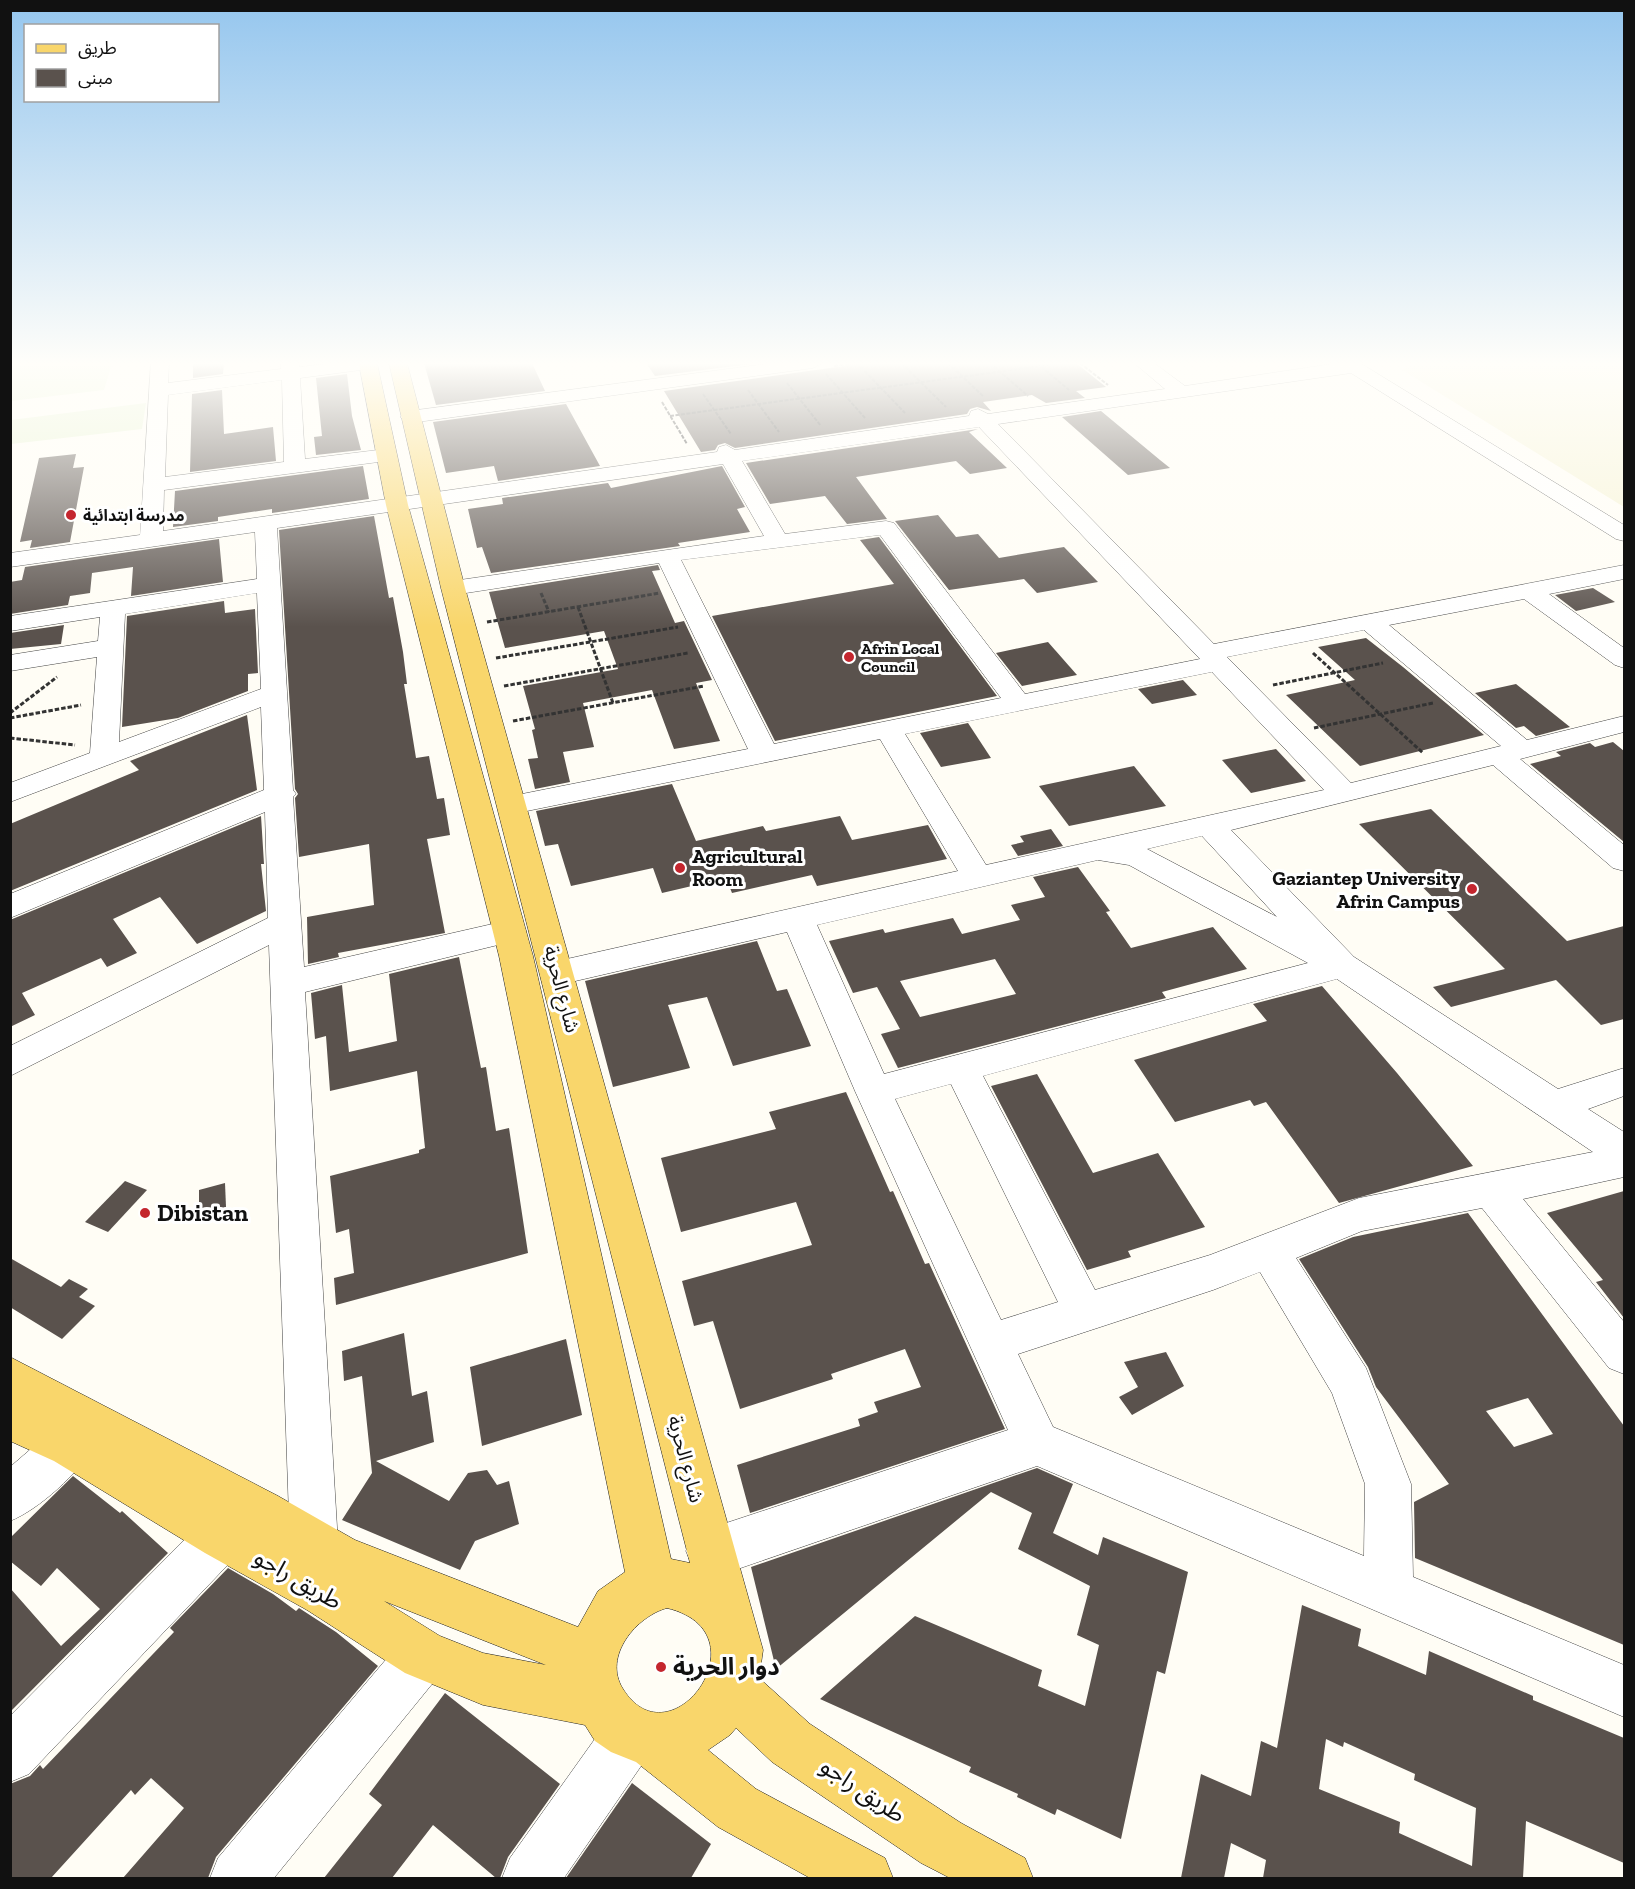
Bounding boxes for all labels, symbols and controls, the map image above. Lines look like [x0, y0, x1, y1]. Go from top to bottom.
legend [24, 24, 219, 102]
text: طريق [78, 37, 117, 59]
text: مبنى [78, 67, 113, 89]
place label: مدرسة ابتدائية [83, 506, 185, 525]
marker: مدرسة ابتدائية [64, 508, 78, 522]
place label: Afrin Local Council [861, 639, 940, 676]
marker: Afrin Local Council [842, 650, 856, 664]
place label: Agricultural Room [692, 844, 803, 891]
marker: Agricultural Room [673, 861, 687, 875]
place label: Gaziantep University Afrin Campus [1272, 866, 1460, 913]
marker: Gaziantep University Afrin Campus [1465, 882, 1479, 896]
street label: شارع الحرية [536, 943, 585, 1036]
place label: Dibistan [157, 1198, 248, 1227]
marker: Dibistan [138, 1206, 152, 1220]
street label: شارع الحرية [660, 1413, 709, 1506]
street label: طريق راجو [249, 1542, 347, 1616]
place label: دوار الحرية [673, 1652, 780, 1681]
marker: دوار الحرية [654, 1660, 668, 1674]
street label: طريق راجو [815, 1751, 911, 1829]

